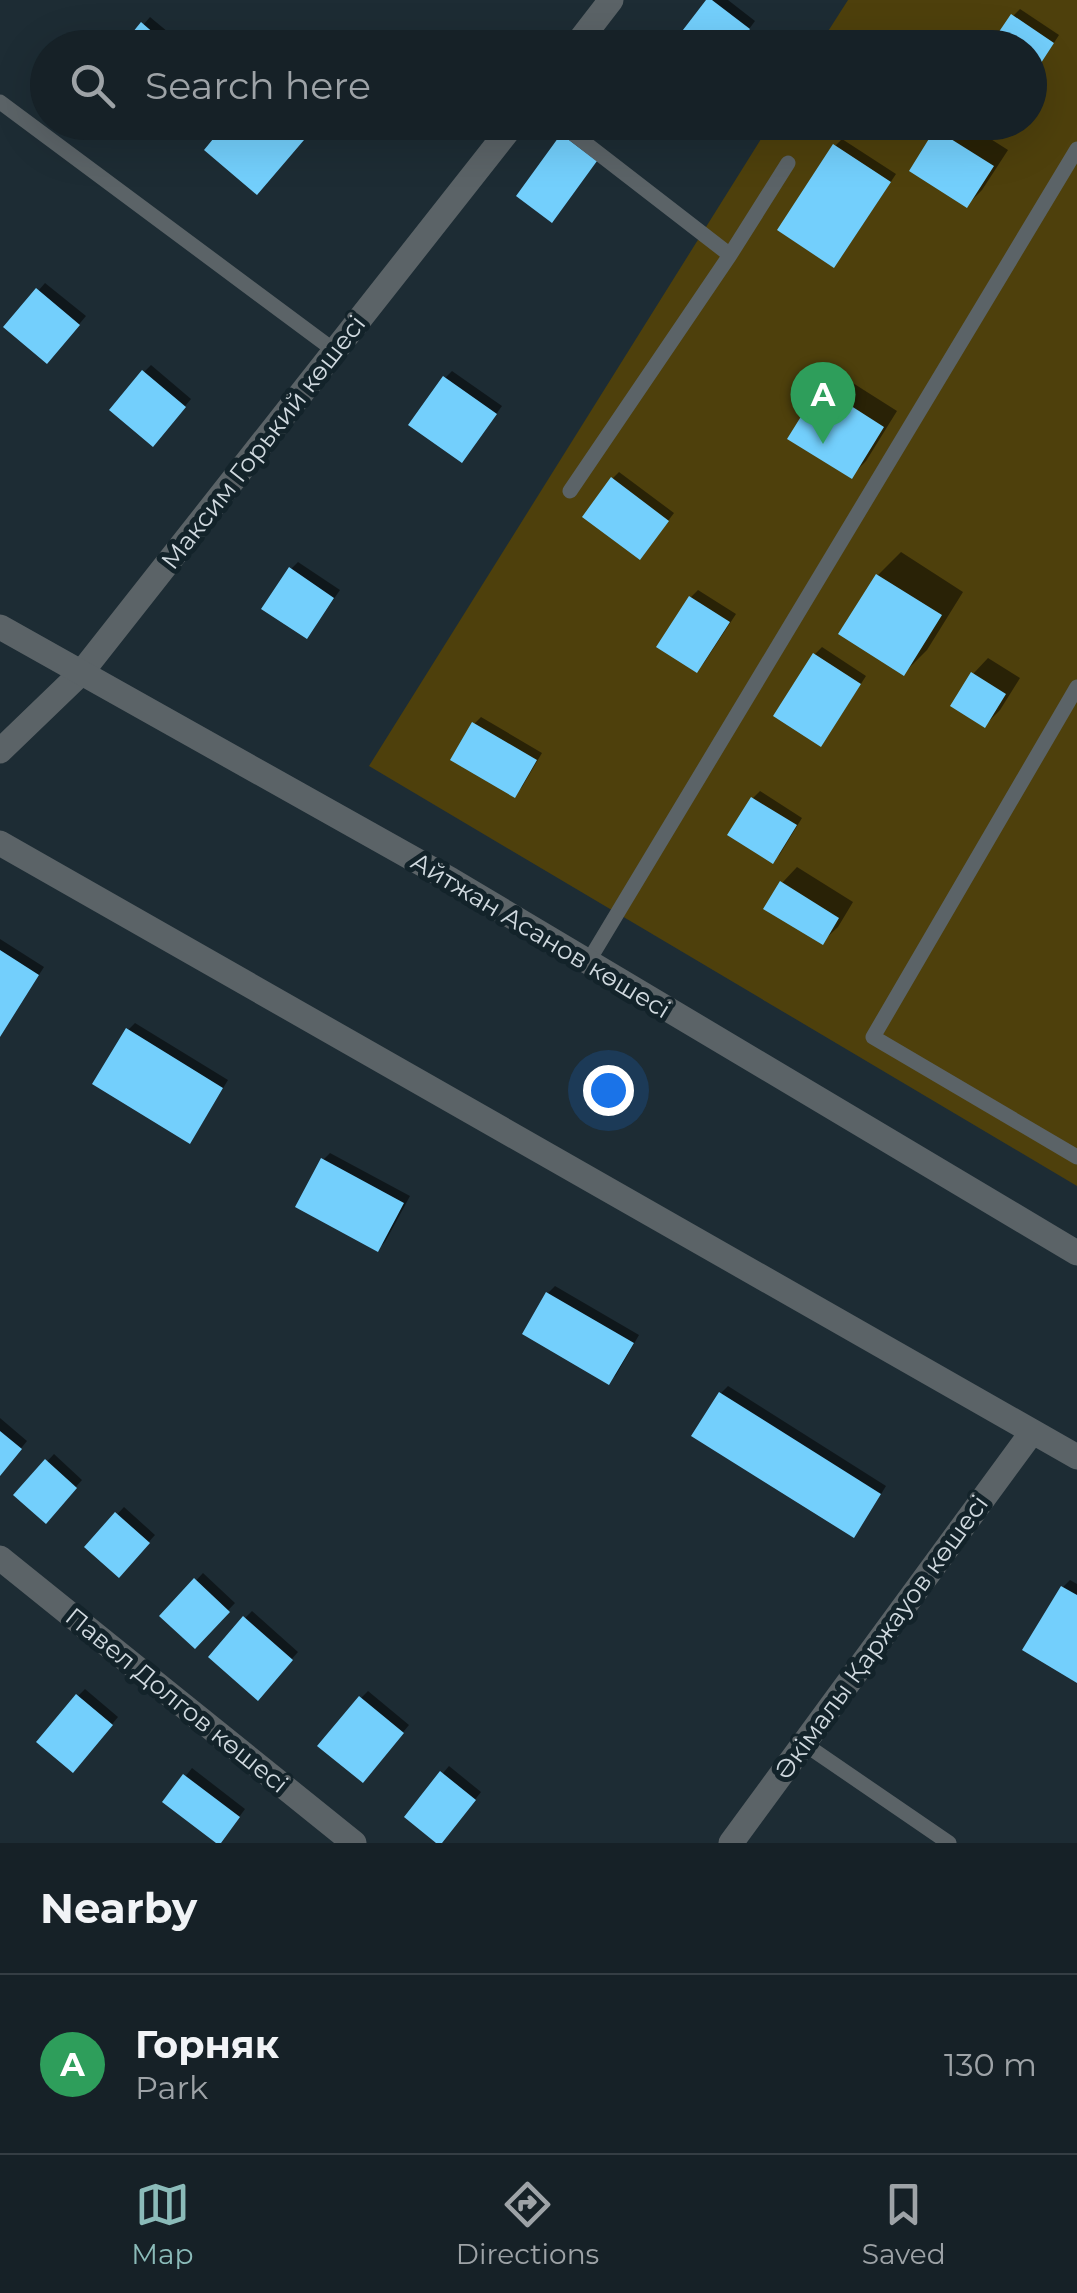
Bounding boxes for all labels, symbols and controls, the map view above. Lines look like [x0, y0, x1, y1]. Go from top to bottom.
search box [30, 30, 1047, 140]
icon: search [65, 58, 120, 113]
text: Search here [145, 62, 371, 109]
street label: Максим Горький көшесі [155, 309, 371, 575]
pin: A [790, 362, 856, 444]
street label: Айтжан Асанов көшесі [406, 846, 676, 1024]
your location [583, 1065, 634, 1116]
street label: Әкімалы Қаржауов көшесі [768, 1489, 994, 1785]
street label: Павел Долгов көшесі [60, 1601, 294, 1799]
text: Nearby [40, 1882, 197, 1934]
text: Горняк [135, 2021, 279, 2068]
text: A [60, 2045, 85, 2084]
text: 130 m [944, 2045, 1037, 2084]
text: Park [135, 2068, 208, 2107]
tab: Map [131, 2177, 193, 2271]
tab: Directions [456, 2177, 599, 2271]
tab: Saved [862, 2177, 946, 2271]

